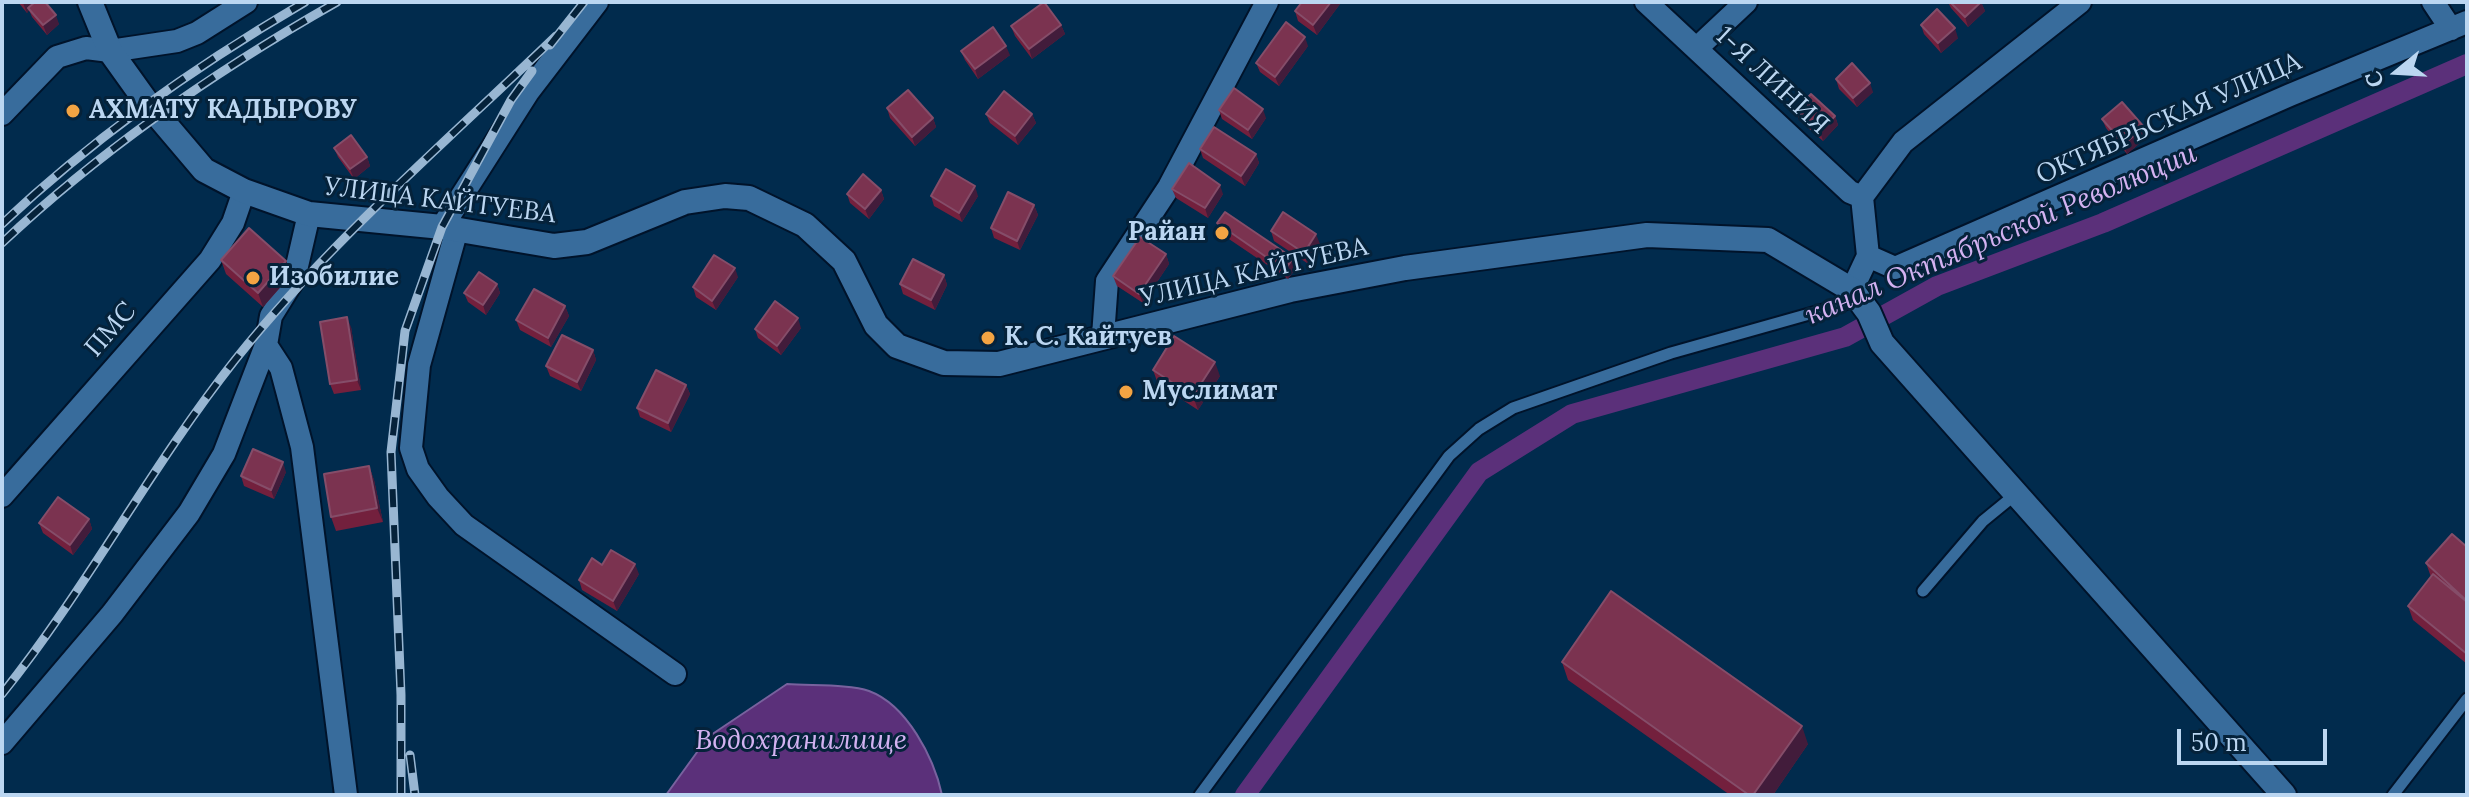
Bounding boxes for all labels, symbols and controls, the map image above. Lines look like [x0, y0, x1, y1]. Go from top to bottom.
street label: 1-Я ЛИНИЯ [1709, 21, 1835, 141]
north arrow [2357, 32, 2437, 112]
street label: ОКТЯБРЬСКАЯ УЛИЦА [2032, 46, 2306, 192]
text: С [2359, 68, 2390, 91]
place label: АХМАТУ КАДЫРОВУ [89, 95, 357, 127]
marker: АХМАТУ КАДЫРОВУ [64, 102, 82, 120]
water label: канал Октябрьской Революции [1800, 137, 2202, 333]
street label: УЛИЦА КАЙТУЕВА [323, 171, 557, 231]
place label: Райан [1128, 217, 1206, 249]
marker: Райан [1213, 224, 1231, 242]
street label: УЛИЦА КАЙТУЕВА [1137, 232, 1371, 314]
place label: Изобилие [269, 262, 399, 294]
marker: Изобилие [244, 269, 262, 287]
street label: ПМС [79, 296, 143, 364]
place label: К. С. Кайтуев [1004, 322, 1172, 354]
marker: К. С. Кайтуев [979, 329, 997, 347]
place label: Муслимат [1142, 376, 1277, 408]
marker: Муслимат [1117, 383, 1135, 401]
scale bar [2181, 713, 2331, 763]
water label: Водохранилище [695, 724, 907, 758]
text: 50 m [2191, 727, 2247, 758]

